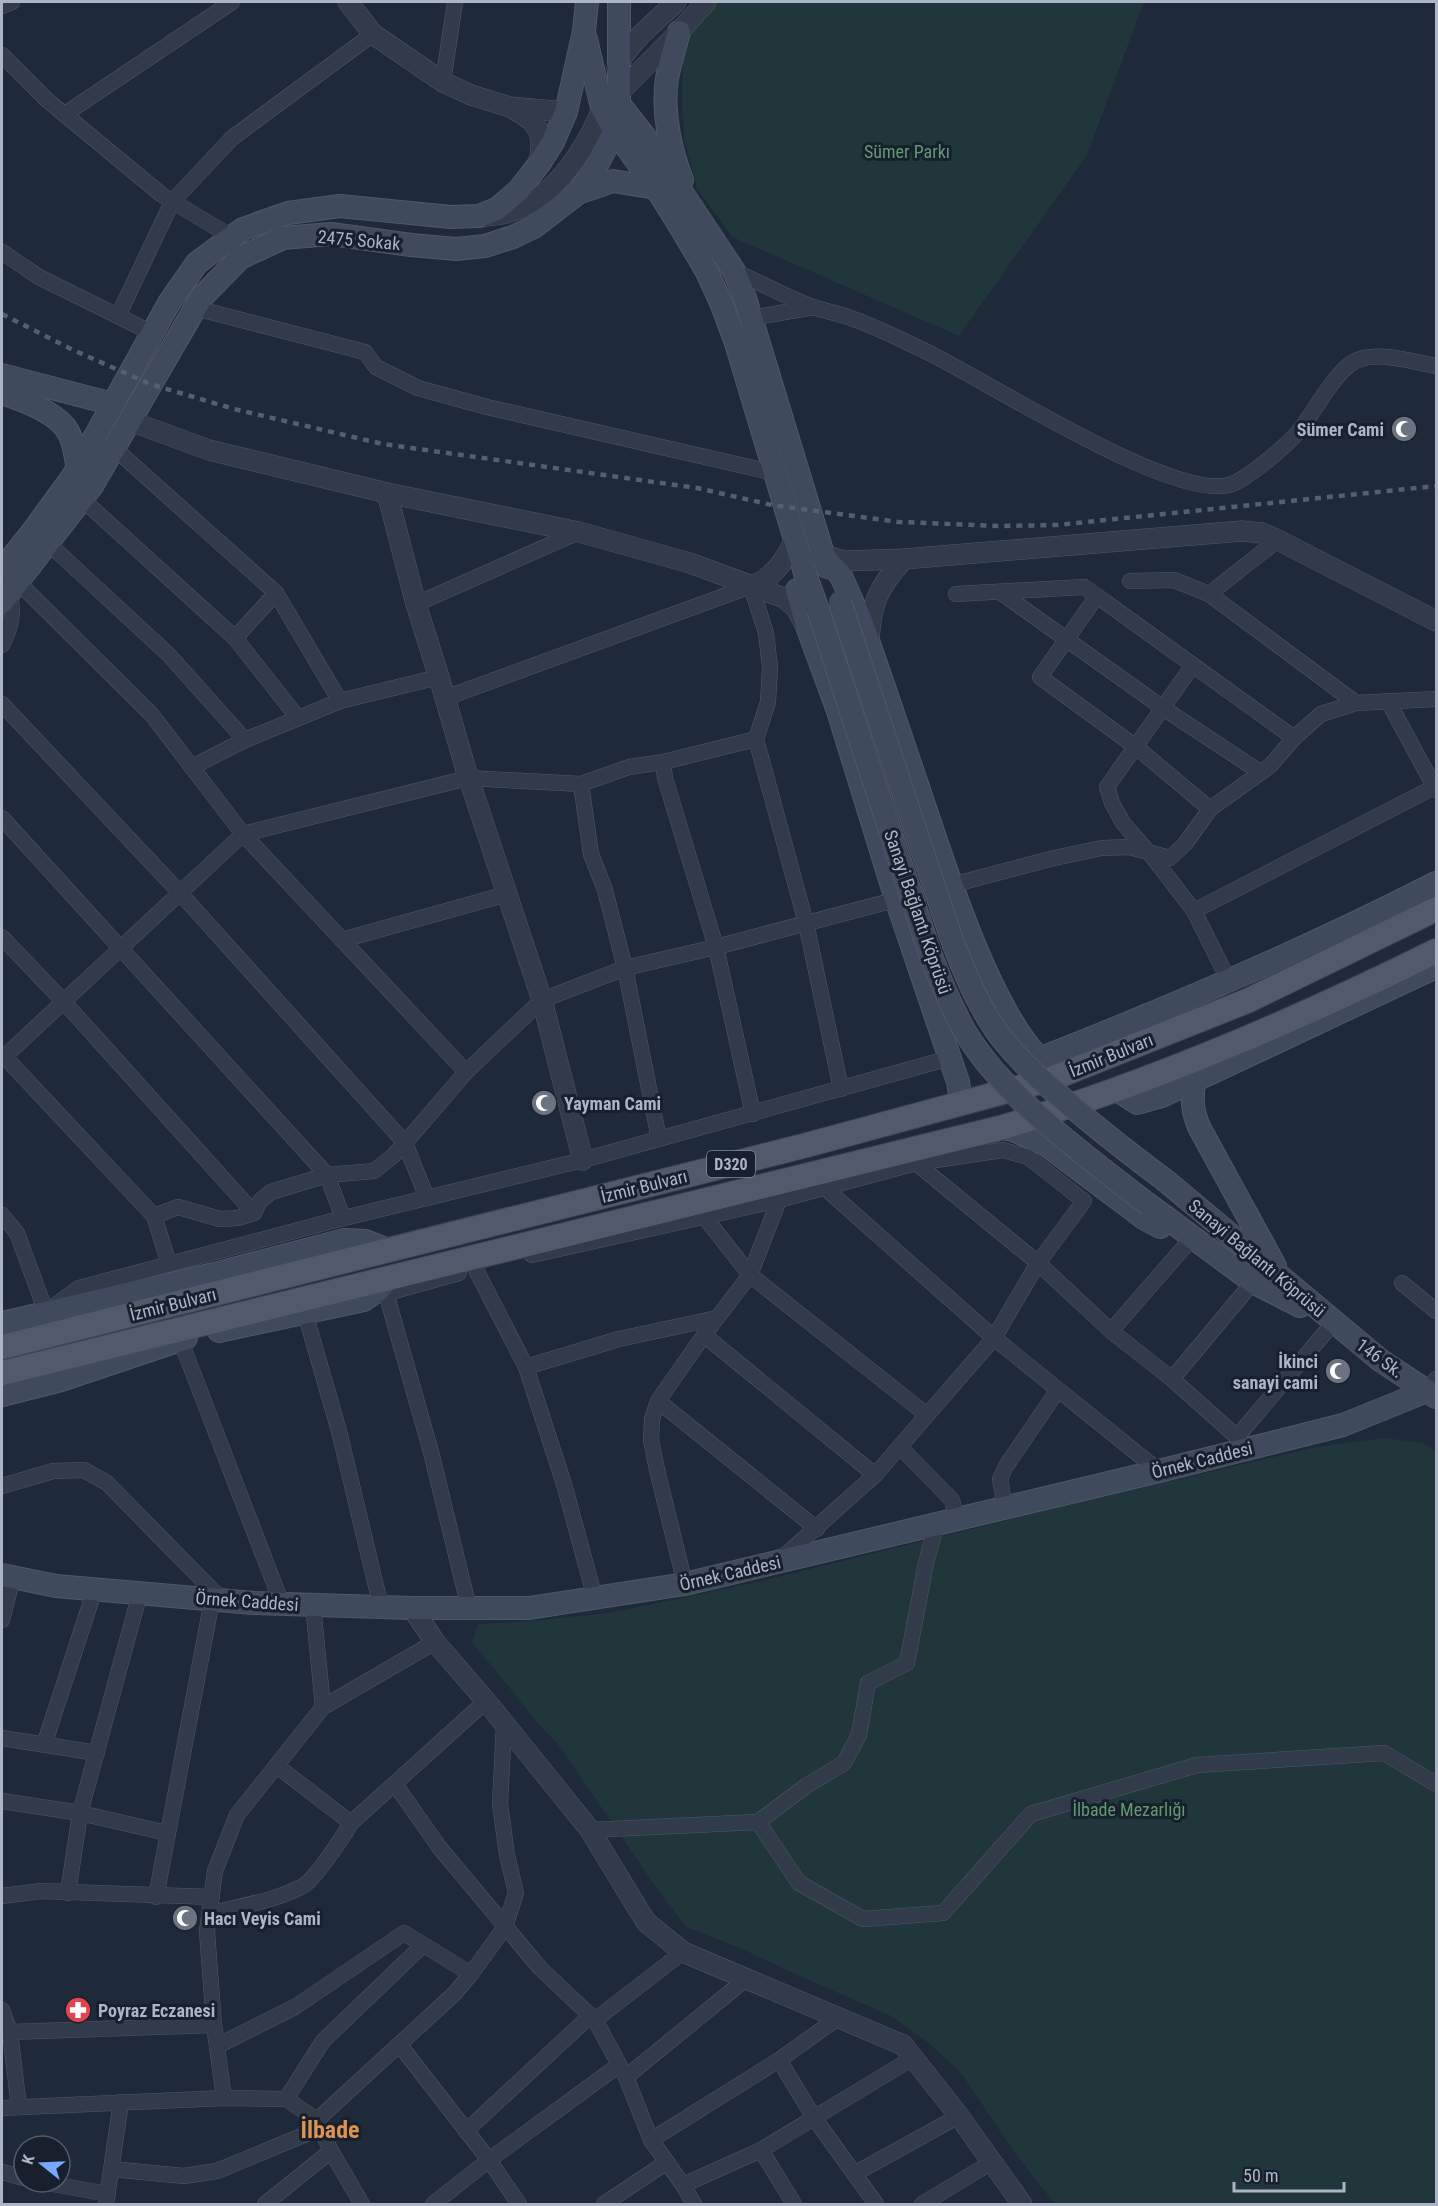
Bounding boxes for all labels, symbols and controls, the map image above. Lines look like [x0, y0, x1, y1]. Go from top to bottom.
park label: Sümer Parkı [864, 141, 950, 162]
street label: 2475 Sokak [317, 226, 401, 254]
mosque icon: Sümer Cami [1389, 414, 1419, 444]
place label: Sümer Cami [1297, 419, 1384, 440]
street label: Sanayi Bağlantı Köprüsü [880, 827, 956, 997]
street label: İzmir Bulvarı [1066, 1029, 1156, 1081]
mosque icon: Yayman Cami [529, 1088, 559, 1118]
place label: Yayman Cami [564, 1093, 661, 1114]
road number: D320 [707, 1151, 755, 1177]
street label: İzmir Bulvarı [599, 1165, 689, 1207]
street label: Sanayi Bağlantı Köprüsü [1184, 1195, 1330, 1321]
street label: İzmir Bulvarı [128, 1283, 218, 1325]
street label: 146 Sk. [1352, 1334, 1408, 1382]
place label: İkinci sanayi cami [1233, 1351, 1318, 1393]
mosque icon: İkinci sanayi cami [1323, 1356, 1353, 1386]
street label: Örnek Caddesi [1149, 1437, 1255, 1483]
street label: Örnek Caddesi [677, 1551, 783, 1595]
street label: Örnek Caddesi [195, 1587, 299, 1615]
park label: İlbade Mezarlığı [1072, 1799, 1186, 1820]
mosque icon: Hacı Veyis Cami [170, 1903, 200, 1933]
place label: Hacı Veyis Cami [204, 1908, 321, 1929]
pharmacy icon: Poyraz Eczanesi [63, 1995, 93, 2025]
place label: Poyraz Eczanesi [98, 2000, 215, 2021]
district label: İlbade [300, 2116, 360, 2144]
north arrow [12, 2134, 72, 2194]
text: K [18, 2152, 39, 2167]
scale bar [1234, 2155, 1344, 2193]
text: 50 m [1243, 2165, 1278, 2186]

